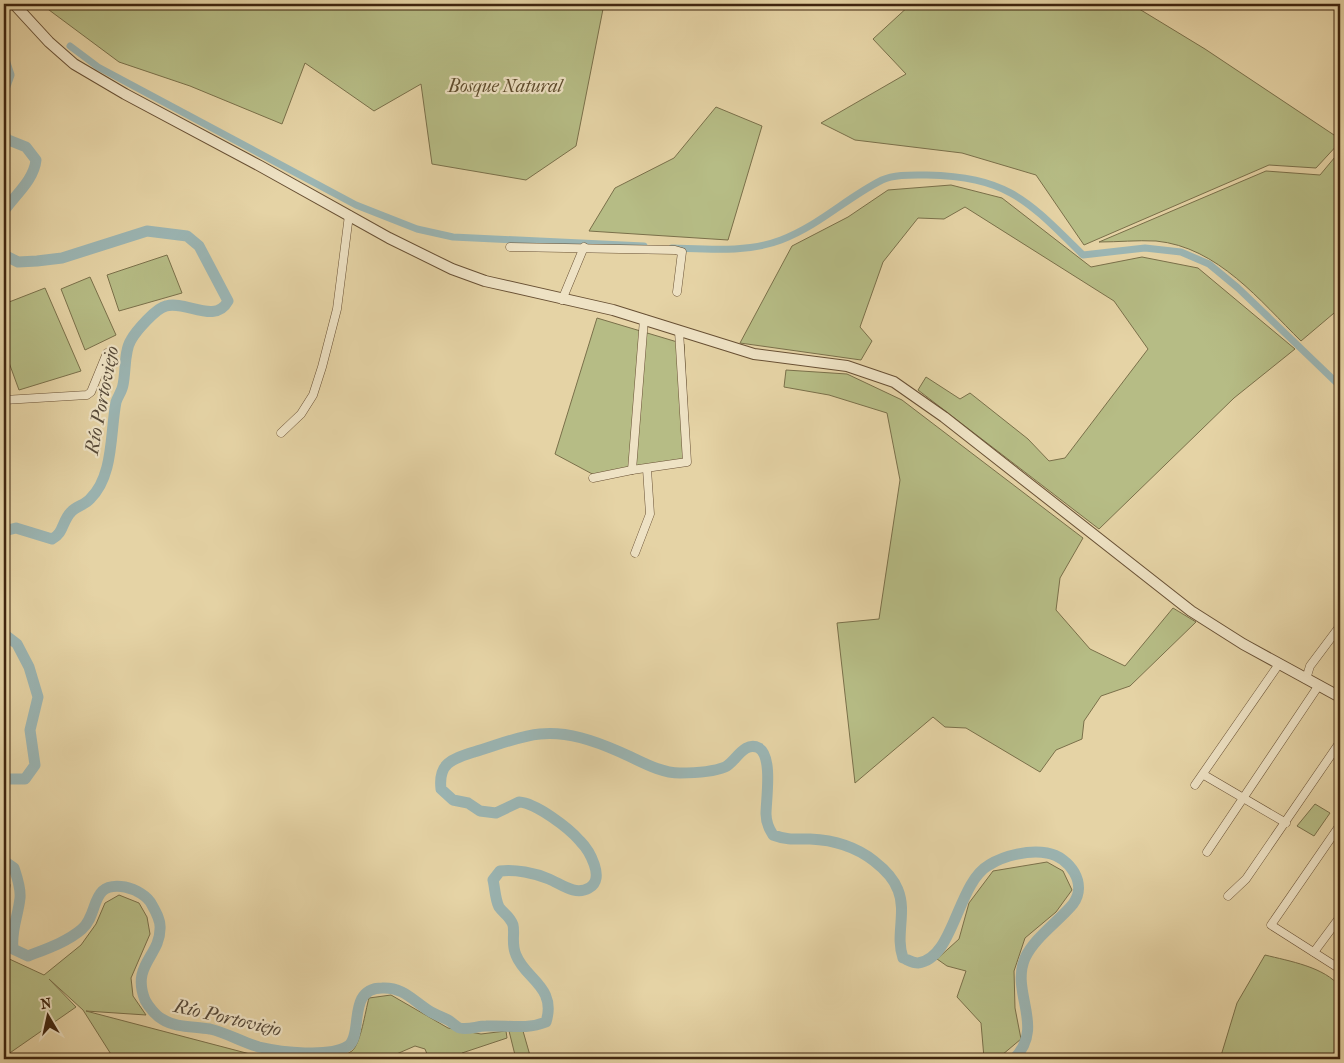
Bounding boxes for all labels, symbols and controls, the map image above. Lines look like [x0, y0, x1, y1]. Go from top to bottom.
park label: Bosque Natural [447, 76, 565, 97]
water label: Río Portoviejo [80, 344, 123, 458]
north arrow [22, 990, 72, 1040]
text: N [39, 994, 53, 1013]
water label: Río Portoviejo [170, 994, 284, 1041]

